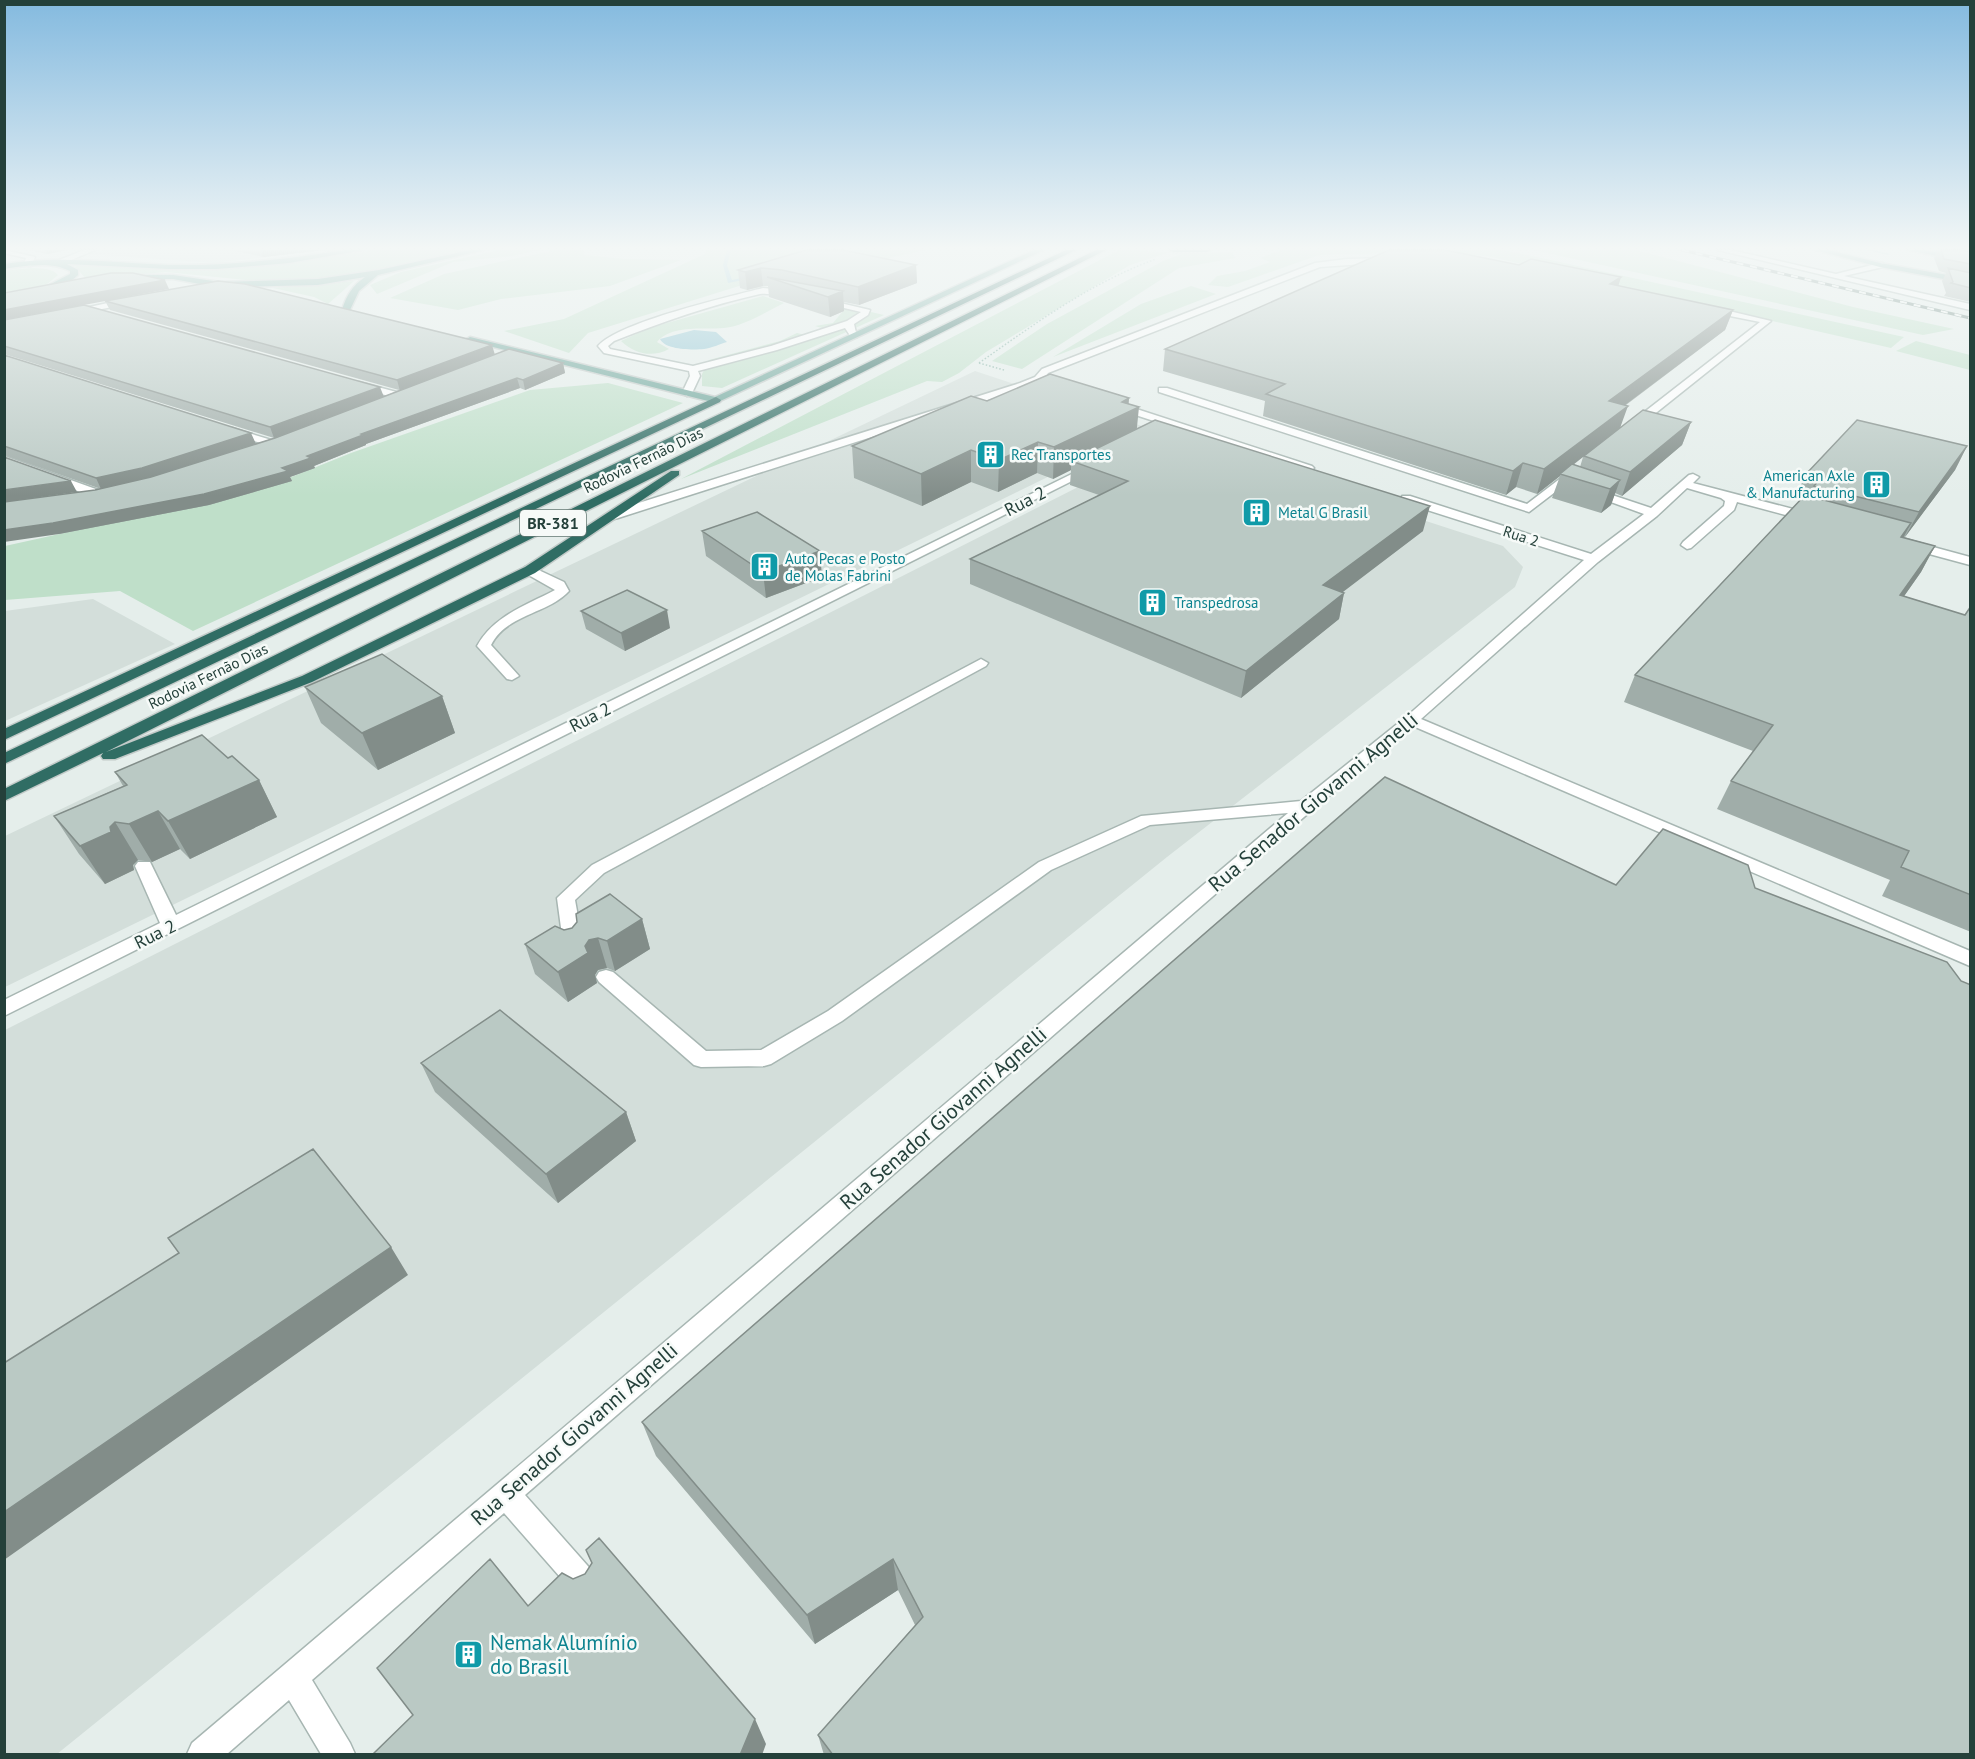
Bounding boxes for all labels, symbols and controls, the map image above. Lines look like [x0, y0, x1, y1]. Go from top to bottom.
street label: Rodovia Fernão Dias [580, 423, 706, 497]
building icon: Rec Transportes [974, 438, 1006, 470]
place label: Rec Transportes [1011, 445, 1111, 464]
place label: American Axle & Manufacturing [1746, 466, 1855, 502]
building icon: American Axle & Manufacturing [1860, 468, 1892, 500]
street label: Rua 2 [1000, 481, 1050, 521]
building icon: Metal G Brasil [1241, 496, 1273, 528]
place label: Metal G Brasil [1278, 503, 1368, 522]
road number: BR-381 [520, 510, 586, 536]
street label: Rua 2 [1501, 521, 1541, 551]
place label: Auto Pecas e Posto de Molas Fabrini [785, 549, 905, 585]
building icon: Auto Pecas e Posto de Molas Fabrini [748, 551, 780, 583]
building icon: Transpedrosa [1137, 586, 1169, 618]
place label: Transpedrosa [1174, 593, 1259, 612]
street label: Rodovia Fernão Dias [145, 639, 271, 713]
street label: Rua 2 [565, 697, 615, 737]
street label: Rua Senador Giovanni Agnelli [1203, 706, 1423, 898]
street label: Rua 2 [130, 914, 180, 954]
street label: Rua Senador Giovanni Agnelli [834, 1021, 1052, 1215]
street label: Rua Senador Giovanni Agnelli [465, 1337, 683, 1531]
place label: Nemak Alumínio do Brasil [490, 1629, 637, 1680]
building icon: Nemak Alumínio do Brasil [453, 1638, 485, 1670]

